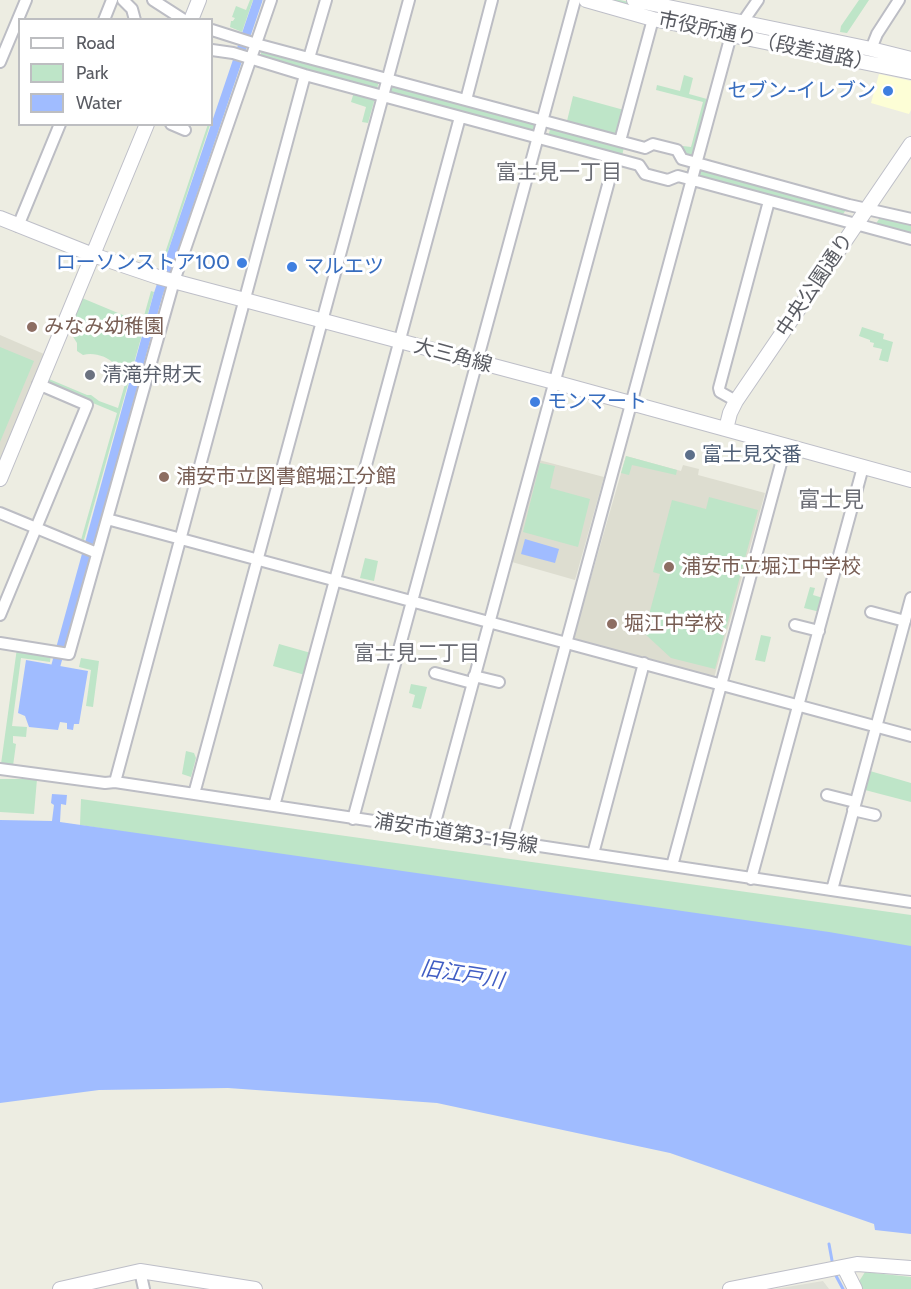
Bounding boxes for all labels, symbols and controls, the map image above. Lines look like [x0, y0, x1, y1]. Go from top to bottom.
street label: 市役所通り（段差道路） [656, 7, 876, 77]
legend [18, 18, 213, 126]
text: Road [76, 32, 115, 54]
text: Park [76, 62, 108, 84]
place label: セブン-イレブン [728, 79, 876, 103]
marker: セブン-イレブン [881, 84, 895, 98]
text: Water [76, 92, 122, 114]
district label: 富士見一丁目 [496, 160, 622, 186]
street label: 中央公園通り [772, 229, 858, 341]
place label: ローソンストア100 [56, 251, 230, 275]
place label: マルエツ [304, 255, 384, 279]
marker: ローソンストア100 [235, 256, 249, 270]
marker: マルエツ [285, 260, 299, 274]
place label: みなみ幼稚園 [44, 315, 164, 339]
marker: みなみ幼稚園 [25, 320, 39, 334]
street label: 大三角線 [411, 334, 495, 378]
place label: 清滝弁財天 [102, 363, 202, 387]
marker: 清滝弁財天 [83, 368, 97, 382]
place label: モンマート [547, 390, 647, 414]
marker: モンマート [528, 395, 542, 409]
place label: 富士見交番 [702, 443, 802, 467]
marker: 富士見交番 [683, 448, 697, 462]
place label: 浦安市立図書館堀江分館 [176, 465, 396, 489]
marker: 浦安市立図書館堀江分館 [157, 470, 171, 484]
district label: 富士見 [798, 488, 864, 514]
place label: 浦安市立堀江中学校 [681, 555, 861, 579]
marker: 浦安市立堀江中学校 [662, 560, 676, 574]
place label: 堀江中学校 [624, 612, 724, 636]
marker: 堀江中学校 [605, 617, 619, 631]
district label: 富士見二丁目 [354, 641, 480, 667]
street label: 浦安市道第3-1号線 [372, 809, 540, 859]
water label: 旧江戸川 [419, 956, 505, 994]

